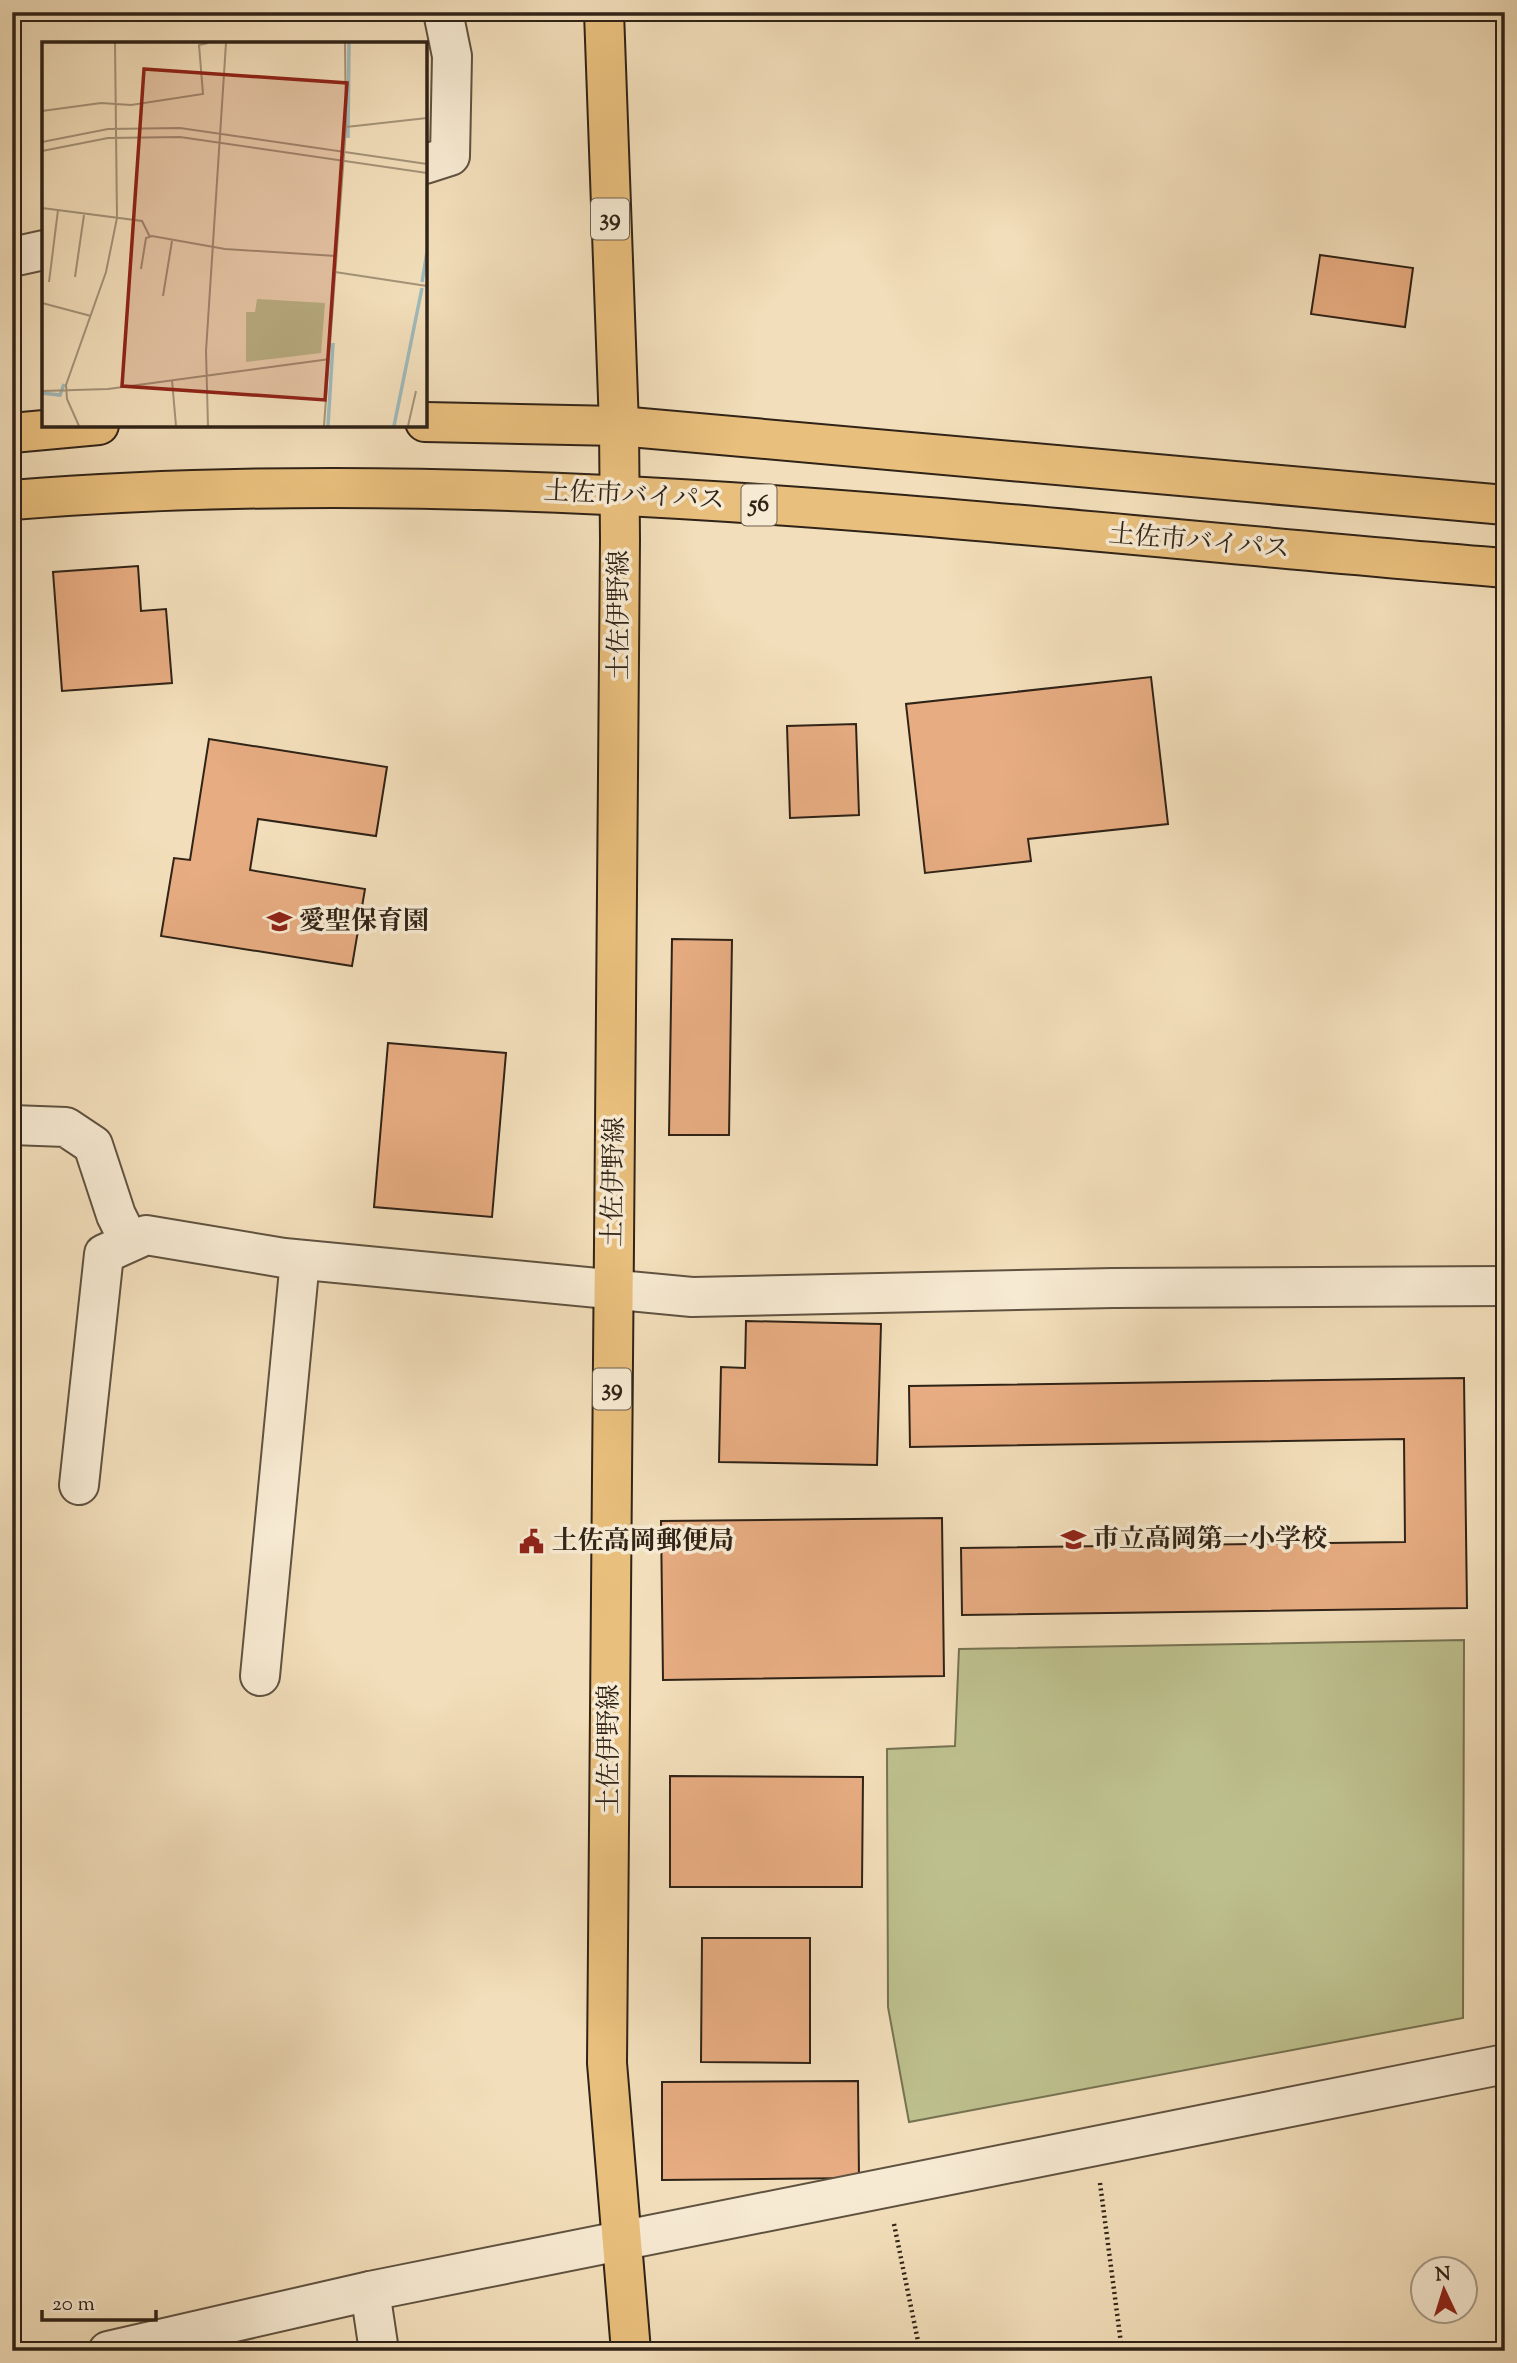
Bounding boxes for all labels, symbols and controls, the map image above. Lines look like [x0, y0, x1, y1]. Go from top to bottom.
inset map [42, 42, 427, 427]
road number: 39 [591, 198, 629, 240]
street label: 土佐市バイパス [542, 474, 726, 520]
road number: 56 [742, 484, 776, 526]
street label: 土佐市バイパス [1107, 517, 1291, 569]
street label: 土佐伊野線 [602, 550, 639, 680]
place label: 愛聖保育園 [299, 904, 429, 941]
school or university icon: 愛聖保育園 [265, 908, 293, 936]
street label: 土佐伊野線 [595, 1117, 635, 1247]
road number: 39 [593, 1368, 631, 1409]
place label: 市立高岡第一小学校 [1093, 1522, 1327, 1559]
place label: 土佐高岡郵便局 [552, 1524, 734, 1561]
school or university icon: 市立高岡第一小学校 [1059, 1526, 1087, 1554]
public building icon: 土佐高岡郵便局 [518, 1528, 546, 1556]
street label: 土佐伊野線 [592, 1684, 629, 1814]
north arrow [1408, 2254, 1478, 2324]
text: N [1434, 2262, 1451, 2290]
scale bar [42, 2279, 156, 2323]
text: 20 m [52, 2290, 95, 2320]

